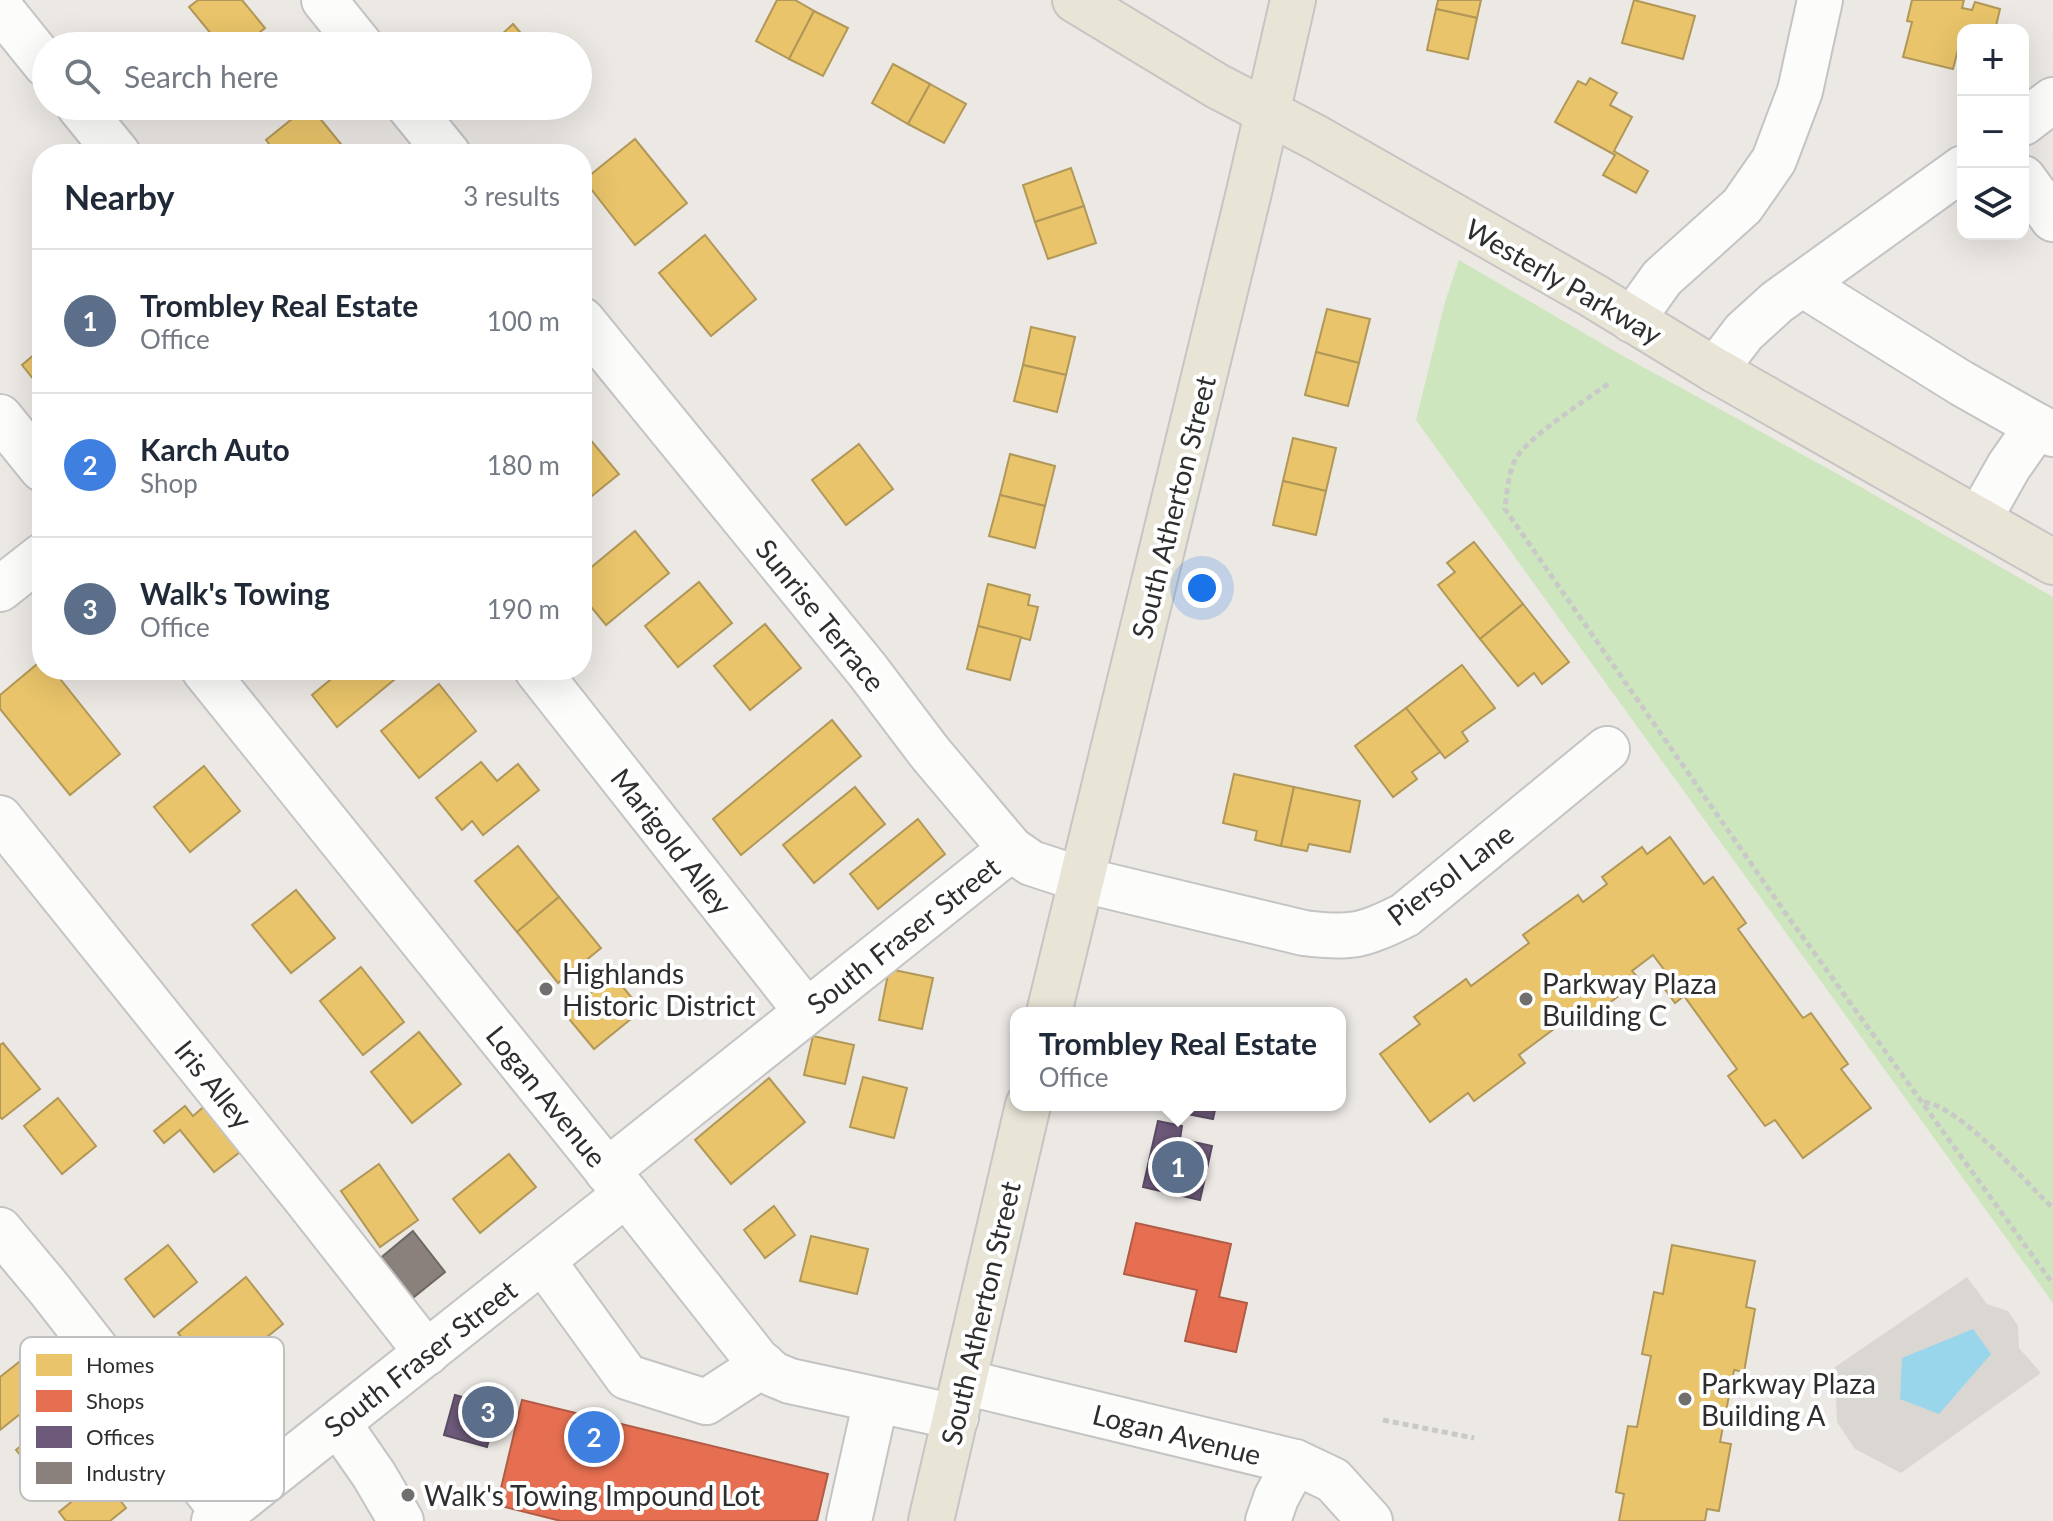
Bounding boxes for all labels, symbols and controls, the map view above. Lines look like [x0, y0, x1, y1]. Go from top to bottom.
map controls [1957, 24, 2029, 240]
button: + [1957, 24, 2029, 96]
search box [32, 32, 592, 120]
icon: search [60, 54, 104, 98]
text: Search here [124, 58, 279, 94]
button: − [1957, 96, 2029, 168]
button: layers [1957, 168, 2029, 240]
text: Nearby [64, 176, 175, 217]
text: 3 results [463, 180, 560, 212]
street label: Westerly Parkway [1460, 211, 1669, 351]
text: Trombley Real Estate [140, 287, 418, 323]
text: 1 [82, 305, 98, 337]
text: 100 m [487, 305, 560, 337]
text: Office [140, 323, 210, 355]
street label: South Atherton Street [1124, 372, 1222, 642]
text: Karch Auto [140, 431, 290, 467]
text: 2 [82, 449, 98, 481]
text: 180 m [487, 449, 560, 481]
text: Shop [140, 467, 198, 499]
street label: Sunrise Terrace [749, 532, 893, 698]
your location [1182, 568, 1222, 608]
text: Walk's Towing [140, 575, 330, 611]
text: 3 [82, 593, 98, 625]
text: 190 m [487, 593, 560, 625]
text: Office [140, 611, 210, 643]
street label: Marigold Alley [604, 761, 740, 921]
street label: Piersol Lane [1380, 816, 1520, 932]
street label: South Fraser Street [800, 849, 1006, 1021]
place label: Highlands Historic District [562, 956, 756, 1022]
place label: Parkway Plaza Building C [1542, 966, 1717, 1032]
marker: Highlands Historic District [537, 980, 555, 998]
marker: Parkway Plaza Building C [1517, 990, 1535, 1008]
popup [1010, 1007, 1346, 1111]
street label: Logan Avenue [480, 1018, 614, 1174]
text: Trombley Real Estate [1039, 1025, 1317, 1061]
street label: Iris Alley [168, 1033, 260, 1135]
text: Office [1039, 1061, 1109, 1093]
pin: 1 [1152, 1137, 1204, 1197]
street label: South Atherton Street [933, 1178, 1027, 1448]
street label: South Fraser Street [317, 1272, 523, 1444]
legend [20, 1337, 284, 1501]
text: Homes [86, 1351, 154, 1378]
place label: Parkway Plaza Building A [1701, 1366, 1876, 1432]
pin: 3 [462, 1382, 514, 1442]
text: Shops [86, 1387, 144, 1414]
marker: Parkway Plaza Building A [1676, 1390, 1694, 1408]
street label: Logan Avenue [1089, 1397, 1265, 1471]
pin: 2 [568, 1407, 620, 1467]
text: Offices [86, 1423, 155, 1450]
text: Industry [86, 1459, 166, 1486]
place label: Walk's Towing Impound Lot [424, 1478, 760, 1512]
marker: Walk's Towing Impound Lot [399, 1486, 417, 1504]

